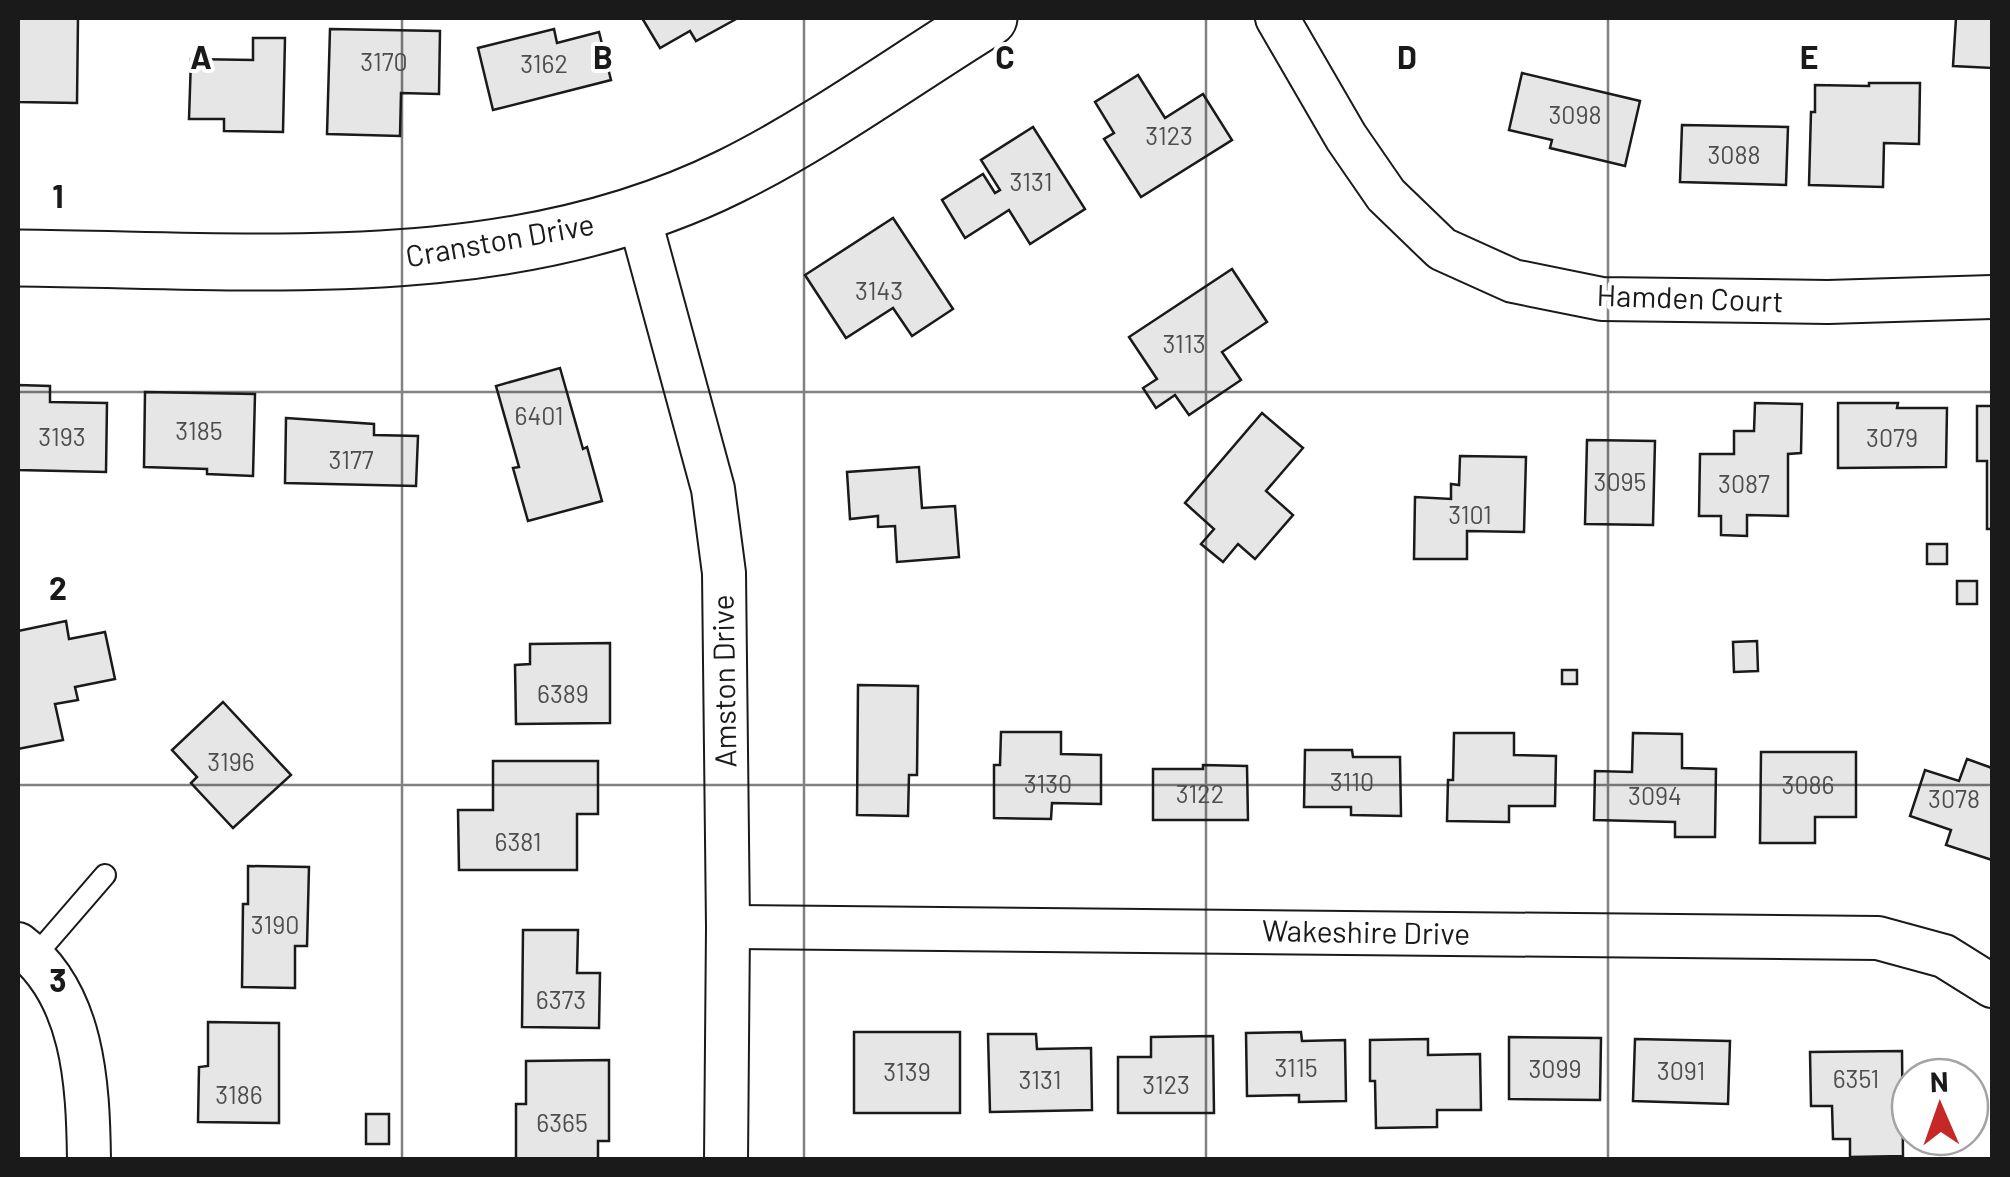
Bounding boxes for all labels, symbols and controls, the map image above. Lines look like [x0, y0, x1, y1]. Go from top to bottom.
text: A [190, 37, 212, 75]
text: B [593, 37, 613, 75]
text: C [995, 37, 1015, 75]
text: D [1397, 37, 1417, 75]
text: E [1800, 37, 1818, 75]
house number: 3170 [360, 46, 408, 76]
house number: 3162 [520, 48, 568, 78]
house number: 3098 [1548, 99, 1602, 129]
house number: 3123 [1145, 120, 1193, 150]
house number: 3088 [1707, 139, 1761, 169]
house number: 3131 [1010, 166, 1052, 196]
text: 1 [52, 176, 64, 214]
street label: Cranston Drive [403, 205, 597, 273]
house number: 3143 [855, 275, 903, 305]
street label: Hamden Court [1596, 276, 1784, 318]
house number: 3113 [1162, 328, 1206, 358]
house number: 6401 [515, 400, 563, 430]
house number: 3185 [175, 415, 223, 445]
house number: 3193 [38, 421, 86, 451]
house number: 3079 [1866, 422, 1918, 452]
house number: 3177 [328, 444, 374, 474]
house number: 3095 [1594, 466, 1646, 496]
house number: 3087 [1718, 468, 1770, 498]
house number: 3101 [1448, 499, 1492, 529]
text: 2 [49, 568, 67, 606]
street label: Amston Drive [703, 594, 743, 768]
house number: 6389 [537, 678, 589, 708]
house number: 3196 [207, 746, 255, 776]
house number: 3110 [1330, 766, 1374, 796]
house number: 3130 [1024, 768, 1072, 798]
house number: 3086 [1782, 769, 1834, 799]
house number: 3122 [1176, 778, 1224, 808]
house number: 3094 [1628, 780, 1682, 810]
house number: 3078 [1928, 783, 1980, 813]
house number: 6381 [495, 826, 541, 856]
house number: 3190 [251, 909, 299, 939]
street label: Wakeshire Drive [1262, 911, 1470, 951]
text: 3 [49, 960, 67, 998]
house number: 6373 [536, 984, 586, 1014]
house number: 3115 [1274, 1052, 1318, 1082]
house number: 3099 [1528, 1053, 1582, 1083]
house number: 3091 [1657, 1055, 1705, 1085]
house number: 3139 [883, 1056, 931, 1086]
north arrow [1890, 1057, 1990, 1157]
house number: 6351 [1833, 1063, 1879, 1093]
house number: 3131 [1019, 1064, 1061, 1094]
text: N [1929, 1064, 1949, 1098]
house number: 3123 [1142, 1069, 1190, 1099]
house number: 3186 [215, 1079, 263, 1109]
house number: 6365 [536, 1107, 588, 1137]

